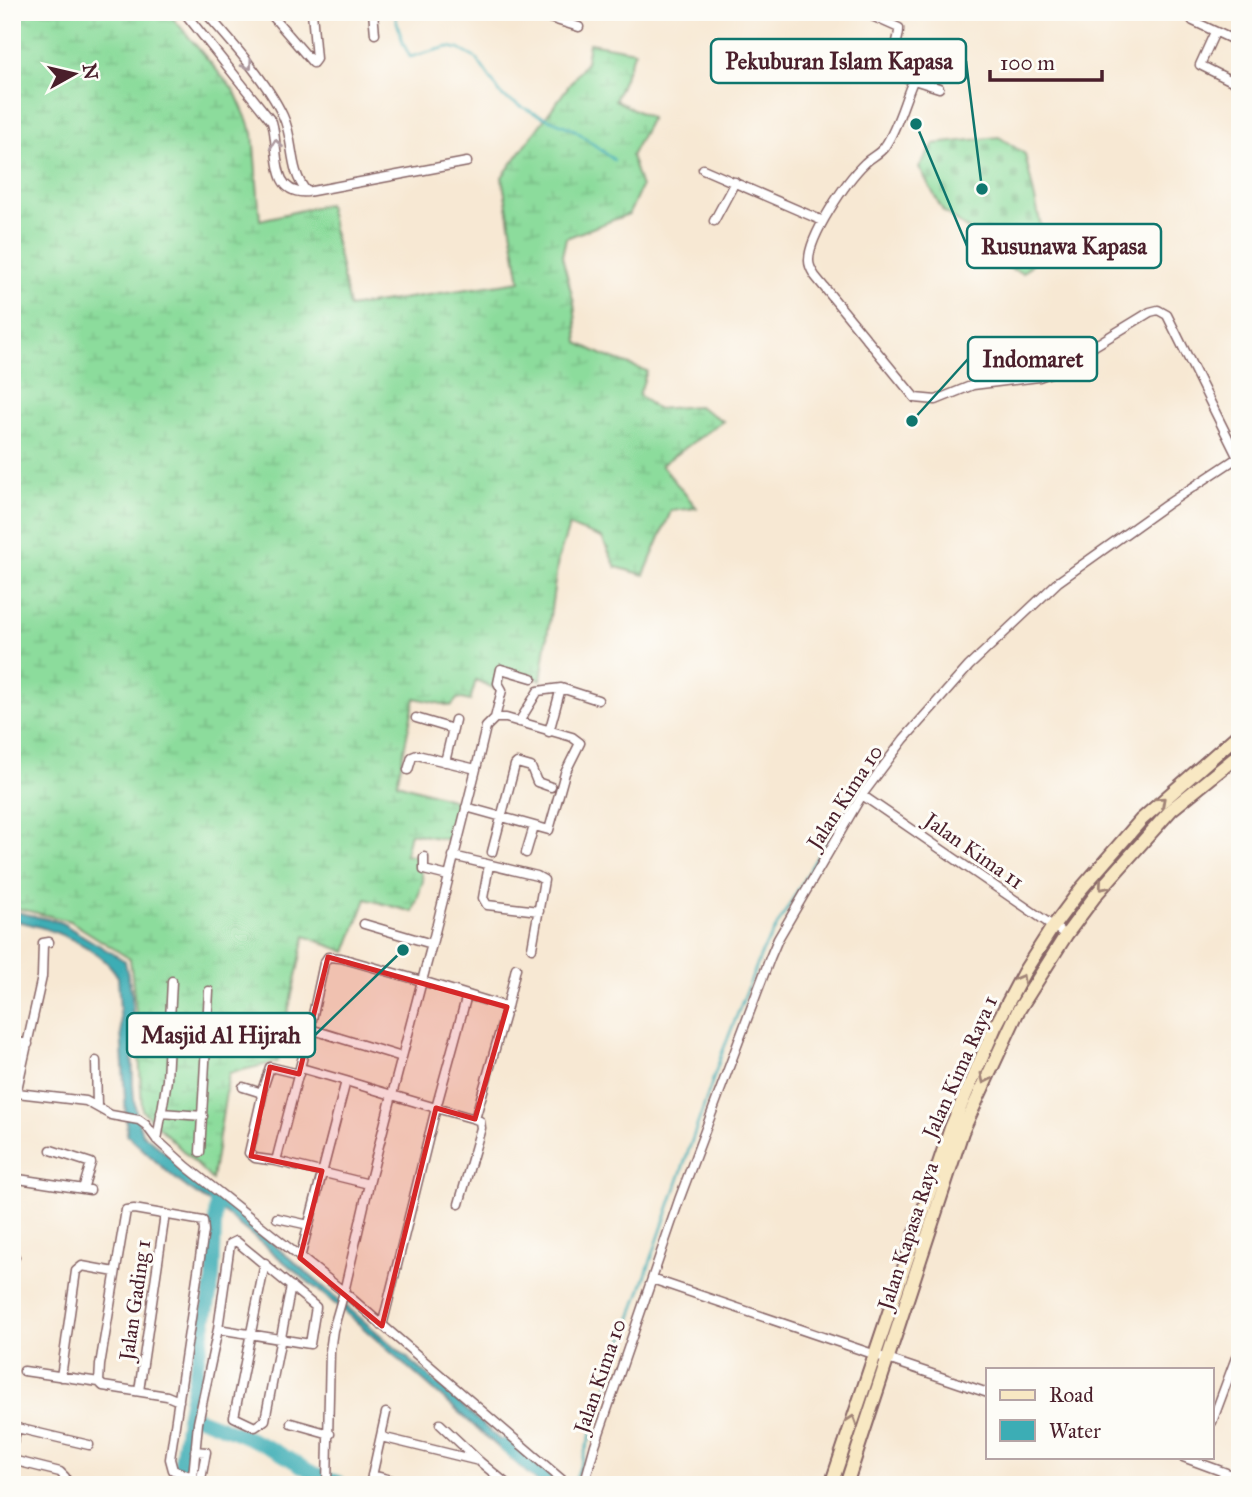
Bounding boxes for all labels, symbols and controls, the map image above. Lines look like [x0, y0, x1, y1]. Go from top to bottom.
north arrow [38, 38, 108, 108]
scale bar [990, 38, 1102, 82]
callout: Pekuburan Islam Kapasa [711, 39, 966, 83]
text: Pekuburan Islam Kapasa [725, 47, 954, 76]
text: 100 m [1000, 50, 1055, 76]
one-way arrow [240, 57, 252, 70]
text: N [78, 62, 103, 81]
one-way arrow [269, 138, 284, 150]
callout: Rusunawa Kapasa [967, 224, 1161, 268]
text: Rusunawa Kapasa [981, 232, 1148, 261]
callout: Indomaret [968, 337, 1097, 381]
text: Indomaret [983, 345, 1084, 373]
street label: Jalan Kima 10 [800, 740, 888, 856]
one-way arrow [1153, 797, 1166, 810]
street label: Jalan Kima 11 [918, 806, 1029, 895]
one-way arrow [1099, 878, 1111, 891]
one-way arrow [1013, 974, 1026, 987]
street label: Jalan Kima Raya 1 [916, 991, 1003, 1144]
callout: Masjid Al Hijrah [127, 1013, 315, 1057]
text: Masjid Al Hijrah [141, 1021, 301, 1050]
one-way arrow [979, 1072, 993, 1085]
street label: Jalan Kapasa Raya [871, 1159, 944, 1315]
street label: Jalan Gading 1 [113, 1238, 156, 1364]
street label: Jalan Kima 10 [568, 1315, 632, 1439]
legend [986, 1368, 1214, 1458]
text: Road [1049, 1382, 1094, 1408]
one-way arrow [844, 1414, 858, 1427]
text: Water [1049, 1418, 1101, 1444]

